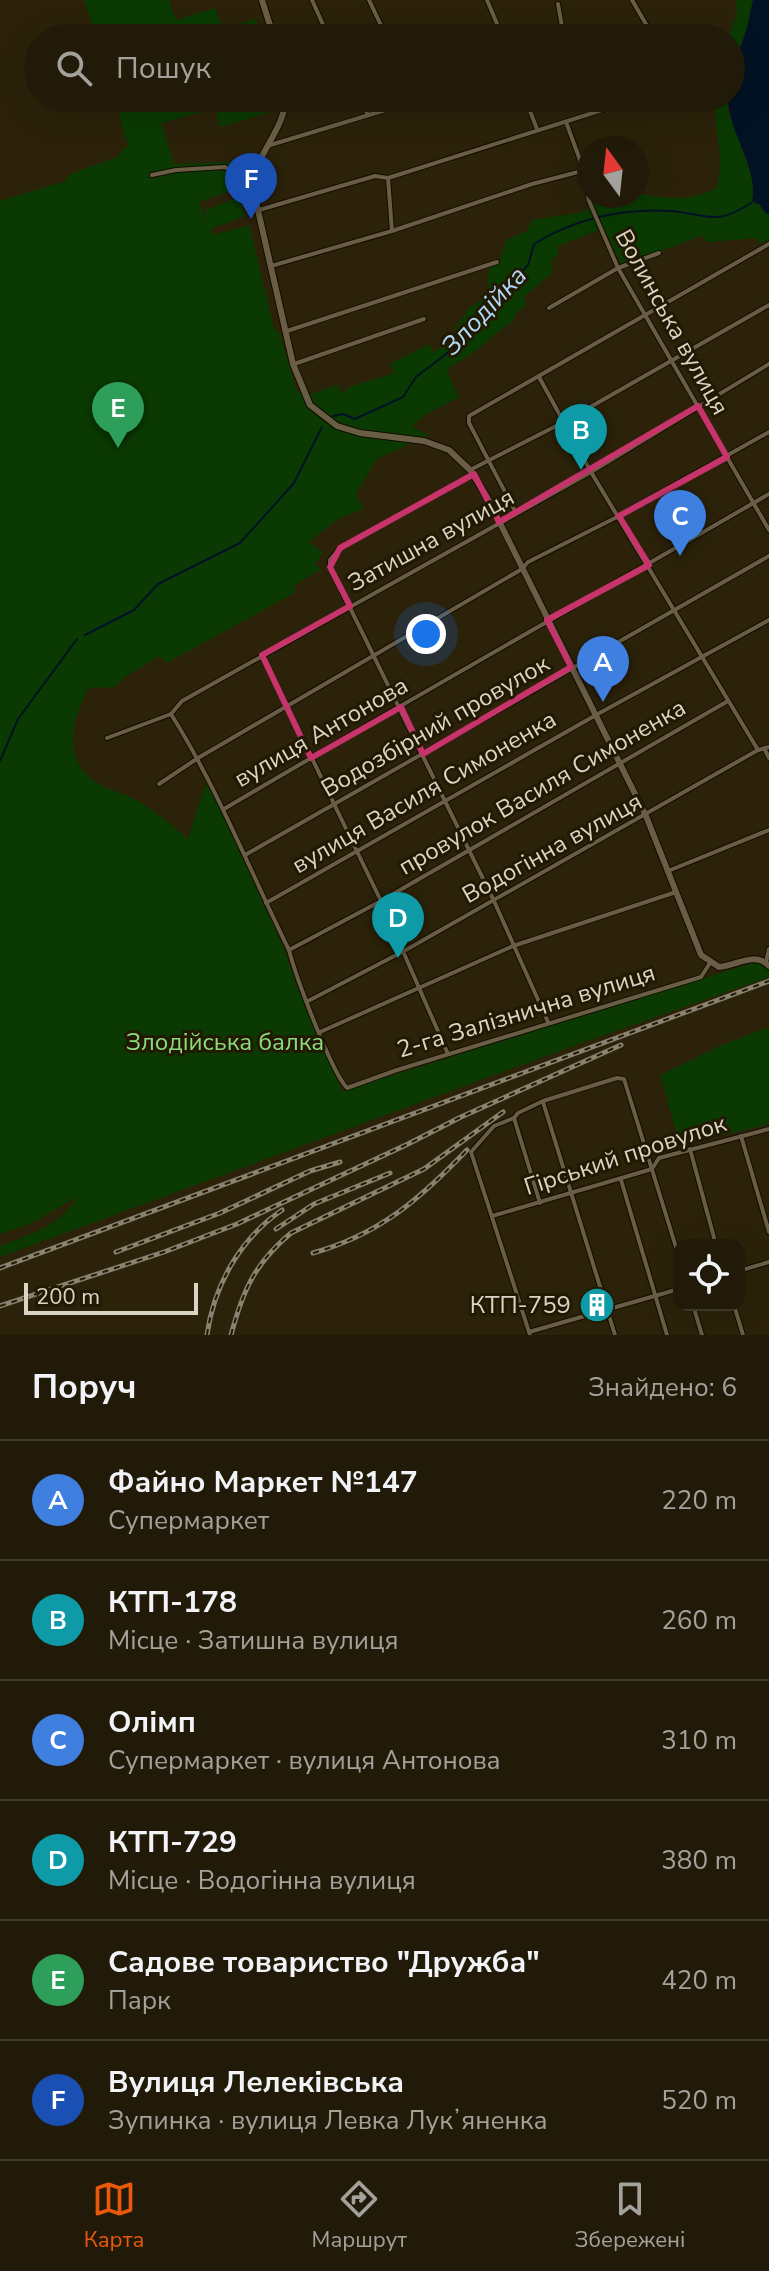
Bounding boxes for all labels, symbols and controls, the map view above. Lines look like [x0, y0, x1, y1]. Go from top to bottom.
search box [24, 24, 745, 112]
icon: search [52, 46, 96, 90]
text: Пошук [116, 48, 211, 89]
north arrow [577, 136, 649, 208]
pin: F [225, 153, 277, 219]
street label: Волинська вулиця [608, 224, 736, 420]
water label: Злодійка [433, 259, 535, 363]
pin: E [92, 382, 144, 448]
pin: B [555, 404, 607, 470]
street label: Затишна вулиця [342, 481, 520, 599]
pin: C [654, 490, 706, 556]
your location [406, 614, 446, 654]
pin: A [577, 636, 629, 702]
street label: Водозбірний провулок [315, 647, 555, 804]
street label: вулиця Антонова [228, 669, 414, 795]
street label: провулок Василя Симоненка [393, 691, 691, 883]
street label: вулиця Василя Симоненка [286, 703, 562, 881]
street label: Водогінна вулиця [456, 785, 648, 911]
pin: D [372, 892, 424, 958]
street label: 2-га Залізнична вулиця [393, 956, 659, 1066]
park label: Злодійська балка [126, 1026, 324, 1058]
street label: Гірський провулок [520, 1107, 731, 1203]
map controls [673, 1239, 745, 1311]
button: locate [673, 1239, 745, 1311]
scale bar [24, 1279, 198, 1315]
text: 200 m [36, 1282, 100, 1312]
building icon: КТП-759 [578, 1286, 616, 1324]
place label: КТП-759 [470, 1289, 571, 1321]
text: Поруч [32, 1364, 137, 1410]
text: Знайдено: 6 [588, 1370, 737, 1405]
text: Файно Маркет №147 [108, 1462, 418, 1503]
text: A [48, 1483, 68, 1518]
text: 220 m [661, 1483, 737, 1518]
text: Супермаркет [108, 1503, 269, 1538]
text: КТП-178 [108, 1582, 237, 1623]
text: B [49, 1603, 67, 1638]
text: 260 m [661, 1603, 737, 1638]
text: Місце · Затишна вулиця [108, 1623, 399, 1658]
text: Олімп [108, 1702, 196, 1743]
text: C [49, 1723, 67, 1758]
text: 310 m [661, 1723, 737, 1758]
text: Супермаркет · вулиця Антонова [108, 1743, 501, 1778]
text: КТП-729 [108, 1822, 237, 1863]
text: D [48, 1843, 68, 1878]
text: 380 m [661, 1843, 737, 1878]
text: Місце · Водогінна вулиця [108, 1863, 416, 1898]
text: Садове товариство "Дружба" [108, 1942, 540, 1983]
text: E [50, 1963, 66, 1998]
text: 420 m [661, 1963, 737, 1998]
text: Парк [108, 1983, 171, 2018]
text: Вулиця Лелеківська [108, 2062, 404, 2103]
text: F [51, 2083, 65, 2118]
text: 520 m [661, 2083, 737, 2118]
text: Зупинка · вулиця Левка Лукʼяненка [108, 2103, 548, 2138]
tab: Карта [84, 2177, 144, 2255]
tab: Маршрут [312, 2177, 407, 2255]
tab: Збережені [574, 2177, 685, 2255]

